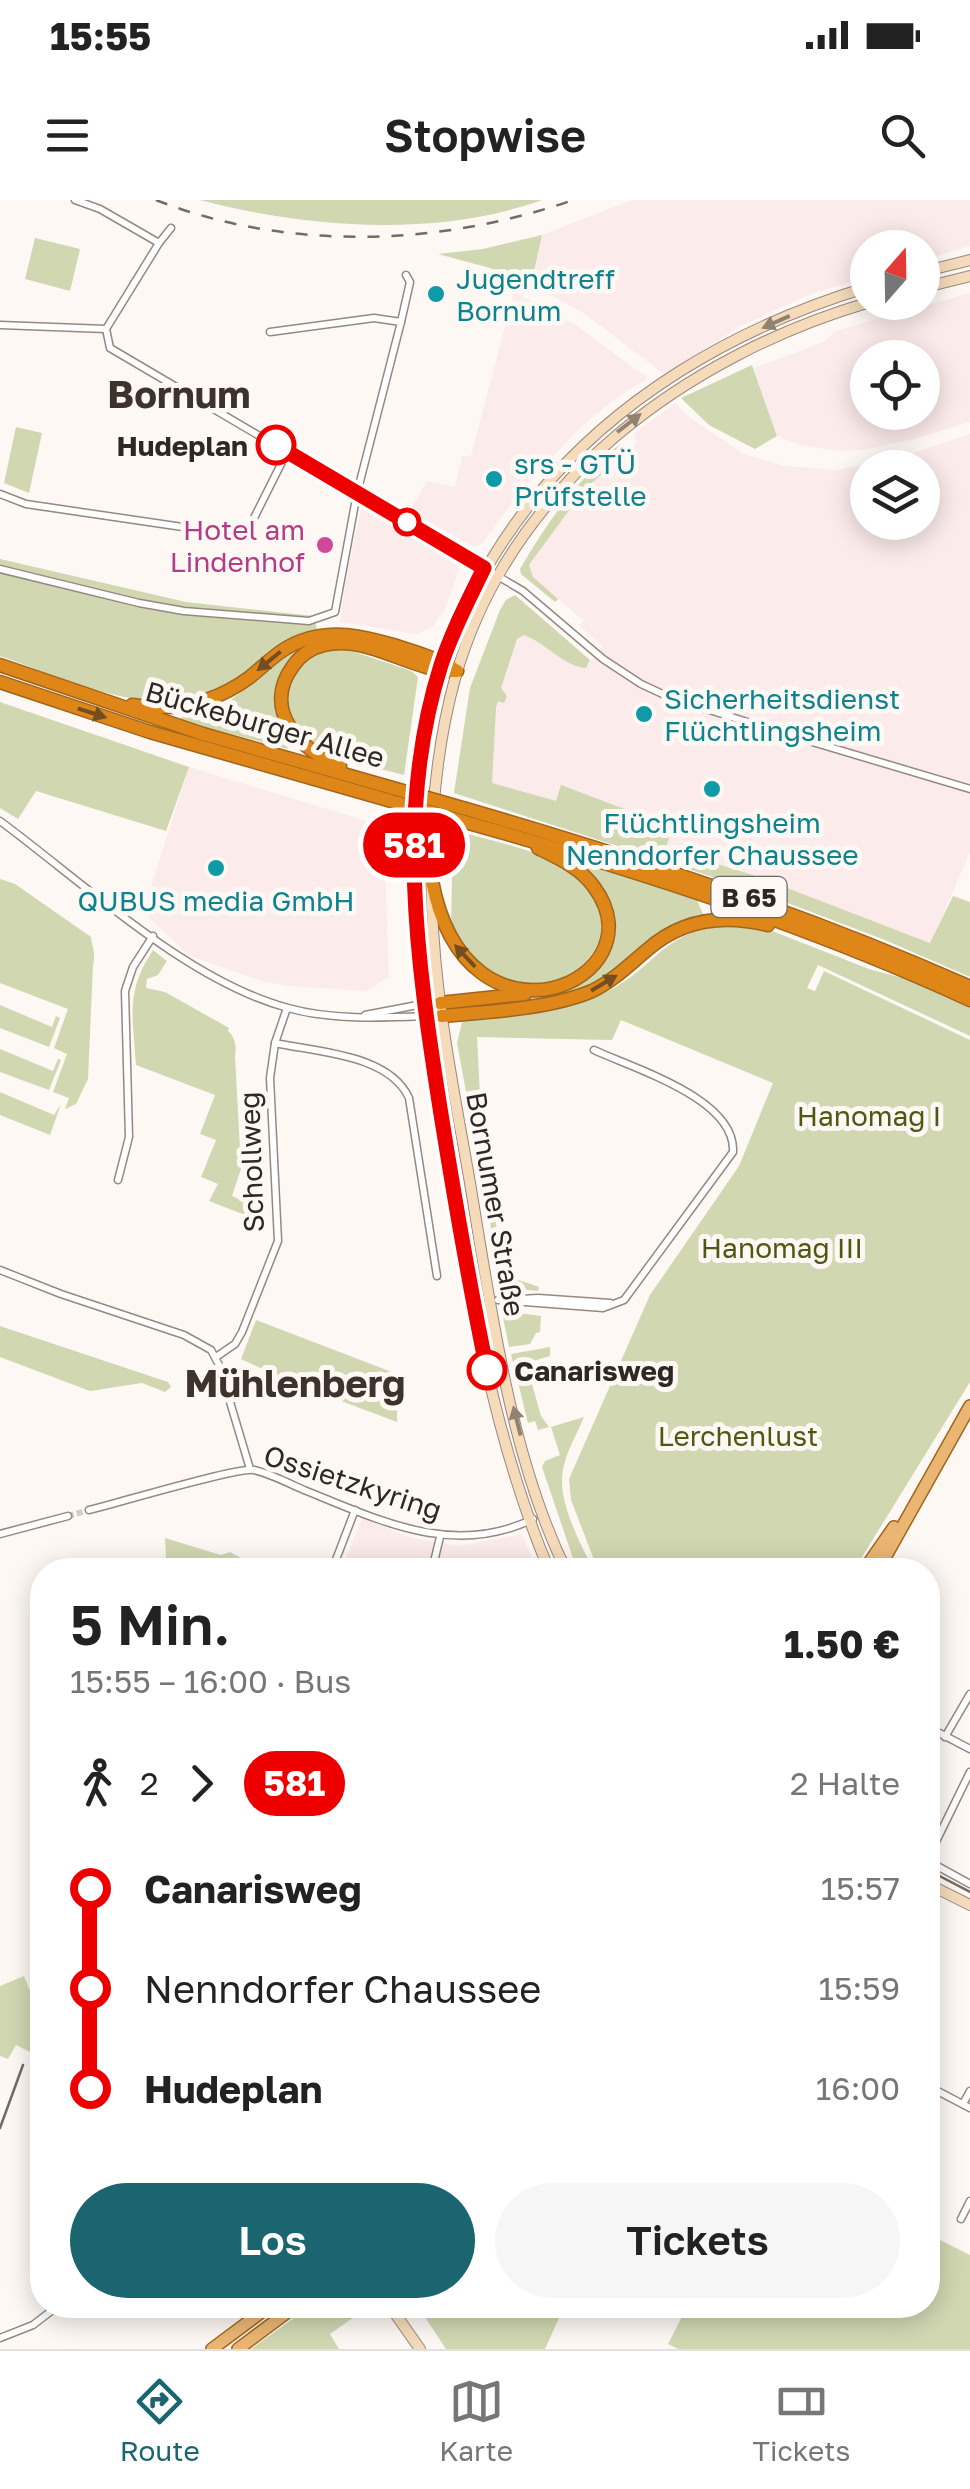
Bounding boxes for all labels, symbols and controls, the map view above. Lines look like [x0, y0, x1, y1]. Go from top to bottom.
text: 15:55 [50, 13, 151, 58]
icon: menu [40, 108, 95, 163]
text: Stopwise [384, 108, 586, 162]
icon: search [875, 108, 930, 163]
north arrow [850, 230, 940, 320]
map controls [850, 230, 940, 540]
place label: Jugendtreff Bornum [456, 262, 615, 327]
marker: Jugendtreff Bornum [425, 283, 447, 305]
one-way arrow [761, 314, 791, 330]
button: locate [850, 340, 940, 430]
district label: Bornum [107, 371, 251, 416]
one-way arrow [616, 413, 642, 434]
marker: Hudeplan [257, 426, 295, 464]
place label: Hudeplan [117, 429, 248, 462]
place label: srs - GTÜ Prüfstelle [514, 447, 647, 512]
button: layers [850, 450, 940, 540]
marker: srs - GTÜ Prüfstelle [483, 468, 505, 490]
unlabelled marker [394, 509, 420, 535]
place label: Hotel am Lindenhof [170, 513, 305, 578]
marker: Hotel am Lindenhof [314, 534, 336, 556]
one-way arrow [256, 650, 282, 671]
street label: Bückeburger Allee [142, 674, 388, 774]
place label: Sicherheitsdienst Flüchtlingsheim [664, 682, 900, 747]
marker: Sicherheitsdienst Flüchtlingsheim [633, 703, 655, 725]
one-way arrow [78, 707, 108, 722]
marker: Flüchtlingsheim Nenndorfer Chaussee [701, 778, 723, 800]
place label: Flüchtlingsheim Nenndorfer Chaussee [566, 806, 858, 871]
line badge: 581 [356, 812, 472, 878]
text: 581 [383, 824, 445, 866]
marker: QUBUS media GmbH [205, 857, 227, 879]
road number: B 65 [712, 877, 786, 917]
place label: QUBUS media GmbH [78, 884, 354, 917]
one-way arrow [454, 945, 477, 969]
one-way arrow [590, 975, 618, 992]
street label: Bornumer Straße [460, 1089, 532, 1319]
street label: Schollweg [232, 1091, 270, 1233]
park label: Hanomag I [797, 1099, 941, 1132]
park label: Hanomag III [701, 1231, 863, 1264]
marker: Canarisweg [468, 1351, 506, 1389]
place label: Canarisweg [514, 1354, 674, 1387]
district label: Mühlenberg [185, 1360, 405, 1406]
one-way arrow [508, 1405, 524, 1436]
park label: Lerchenlust [658, 1419, 818, 1452]
street label: Ossietzkyring [260, 1438, 446, 1526]
text: 5 Min. [70, 1591, 230, 1657]
text: 1.50 € [784, 1621, 900, 1666]
text: 15:55 – 16:00 · Bus [70, 1662, 351, 1700]
icon: walk [70, 1756, 125, 1811]
icon: forward [174, 1756, 229, 1811]
text: 581 [264, 1762, 325, 1804]
text: 2 [140, 1764, 159, 1802]
text: 2 Halte [790, 1764, 900, 1802]
text: Canarisweg [144, 1866, 362, 1911]
text: 15:57 [821, 1869, 900, 1907]
text: Nenndorfer Chaussee [144, 1966, 541, 2011]
text: 15:59 [818, 1969, 900, 2007]
text: Hudeplan [144, 2066, 322, 2111]
text: 16:00 [816, 2069, 900, 2107]
button: Los [70, 2183, 475, 2298]
button: Tickets [495, 2183, 900, 2298]
tab: Route [120, 2374, 200, 2467]
tab: Karte [439, 2374, 513, 2467]
tab: Tickets [753, 2374, 850, 2467]

